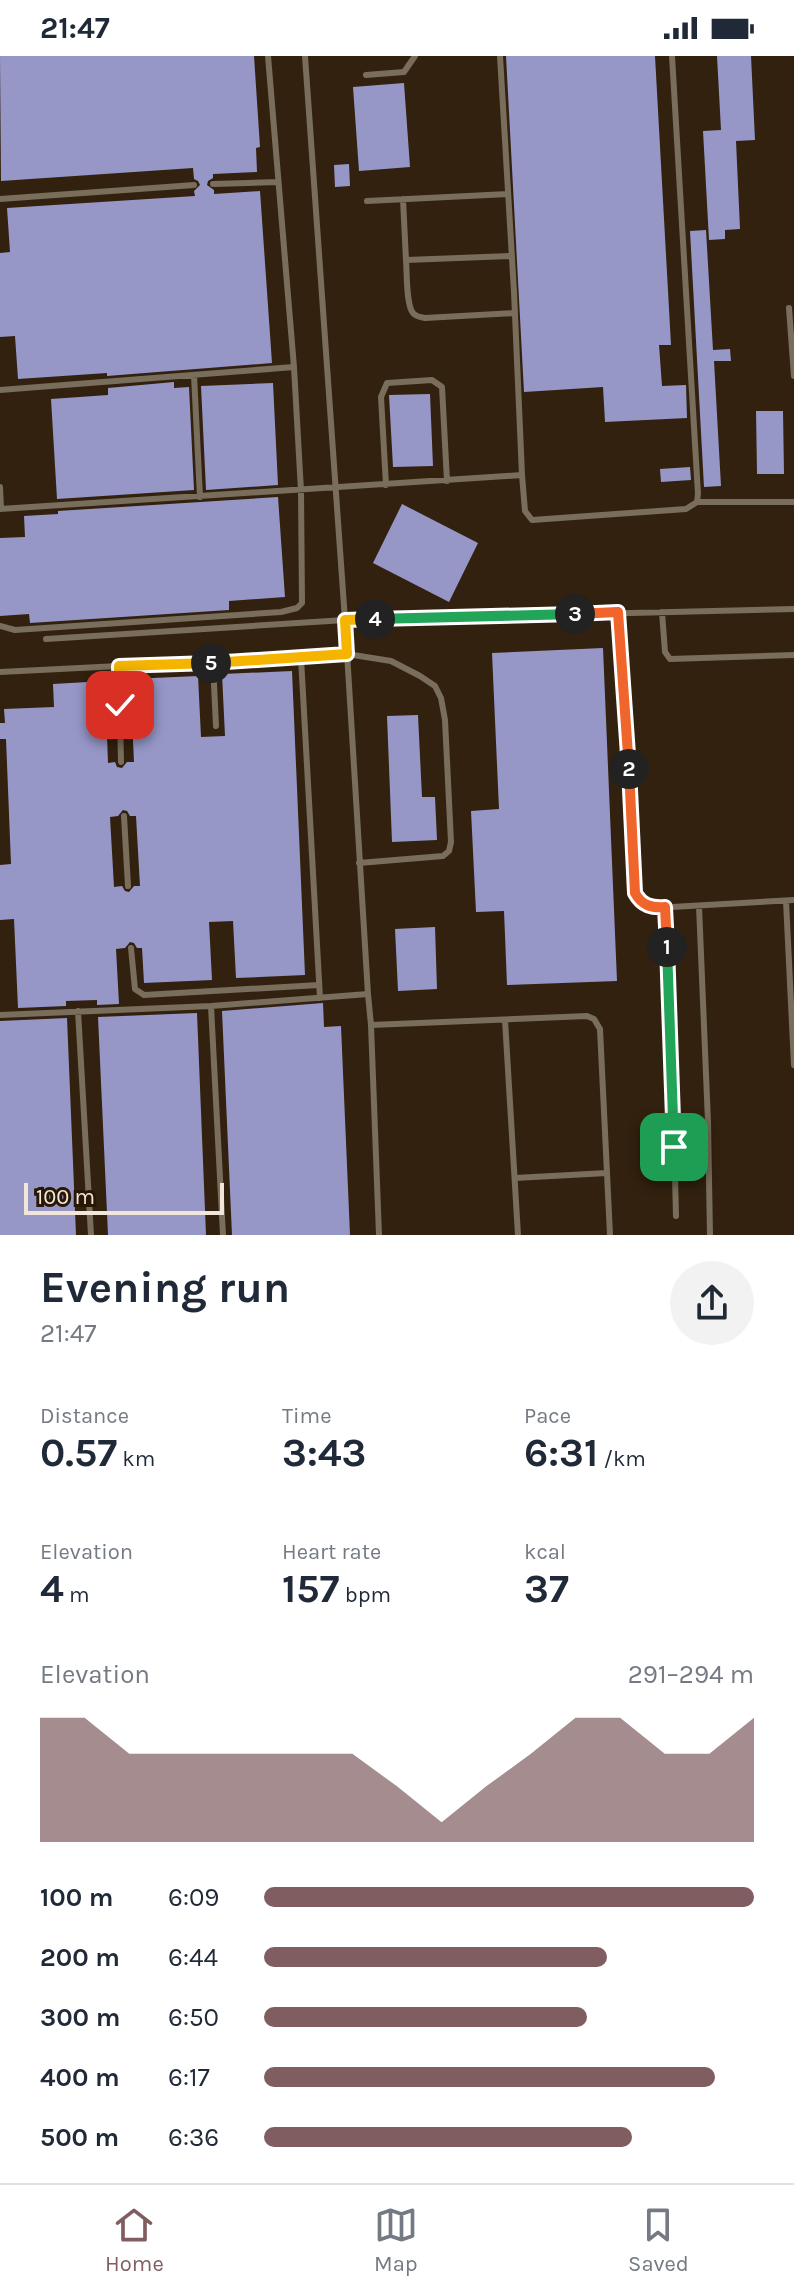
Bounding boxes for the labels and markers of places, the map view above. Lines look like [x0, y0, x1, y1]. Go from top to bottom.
pin: 3 [555, 594, 595, 634]
pin: 4 [355, 599, 395, 639]
pin: 5 [191, 643, 231, 683]
pin [86, 671, 154, 739]
pin: 2 [609, 749, 649, 789]
pin: 1 [647, 927, 687, 967]
pin [640, 1113, 708, 1181]

